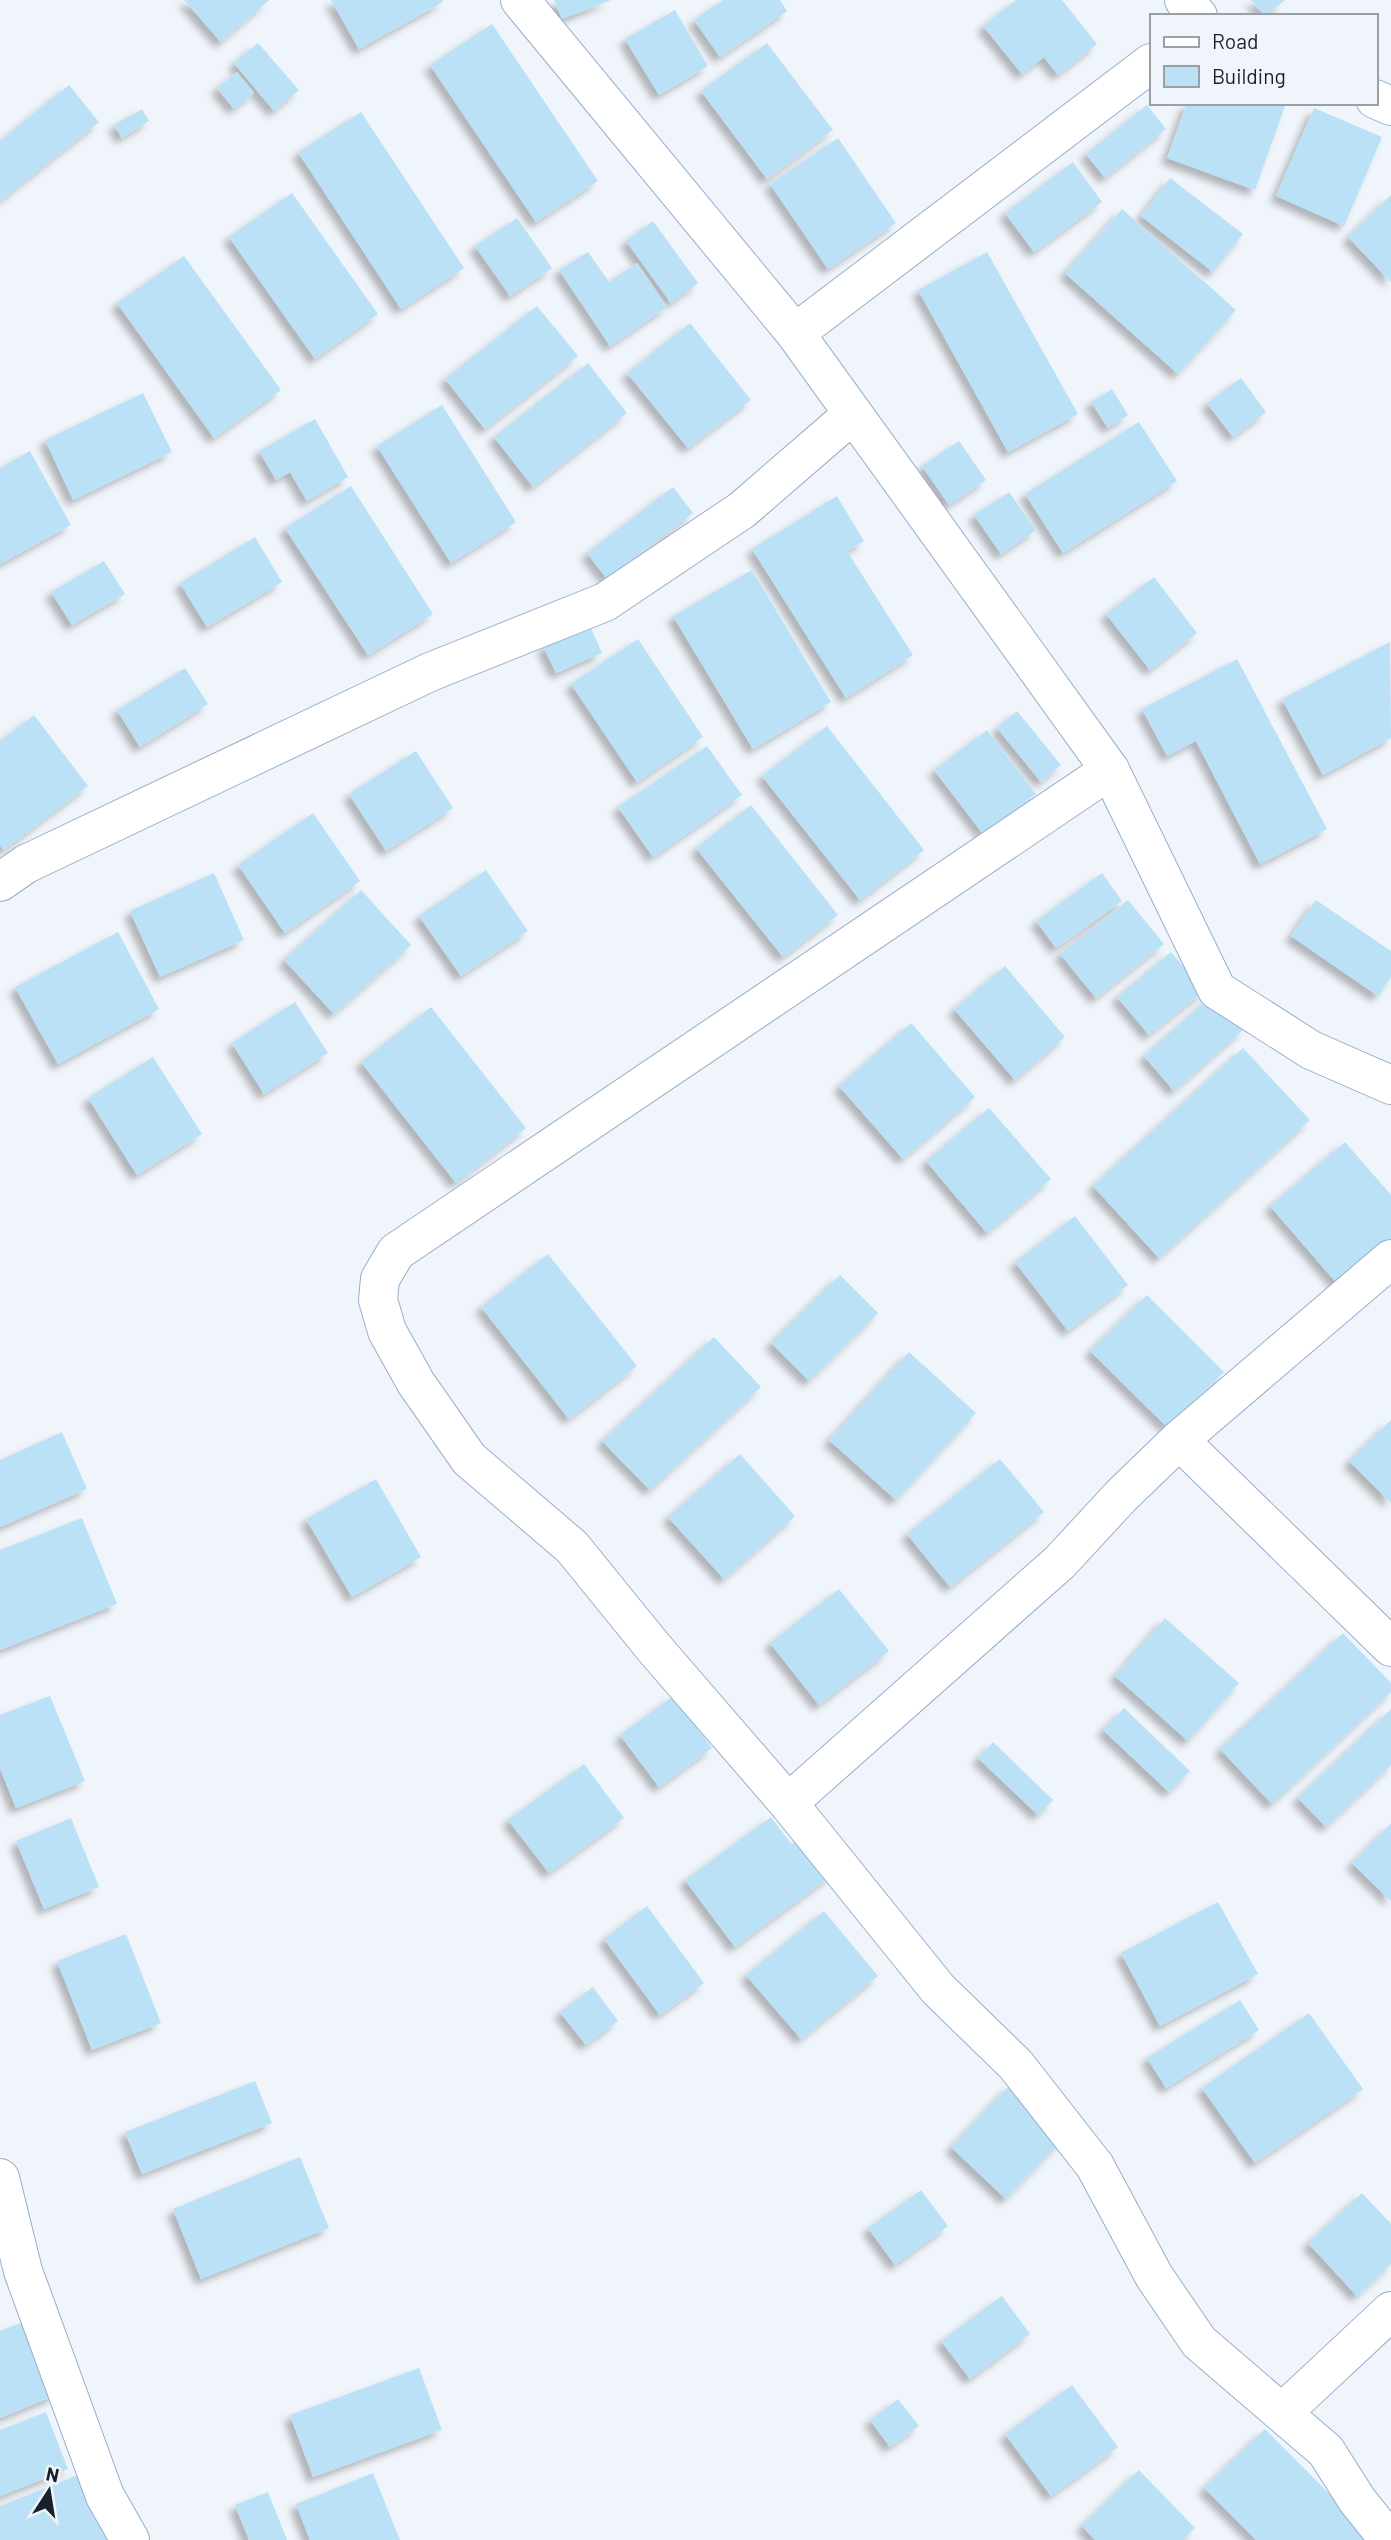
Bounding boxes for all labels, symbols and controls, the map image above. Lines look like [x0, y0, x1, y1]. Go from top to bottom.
legend [1150, 14, 1377, 105]
text: Road [1212, 28, 1258, 53]
text: Building [1212, 63, 1286, 88]
north arrow [14, 2456, 84, 2526]
text: N [44, 2461, 61, 2486]

